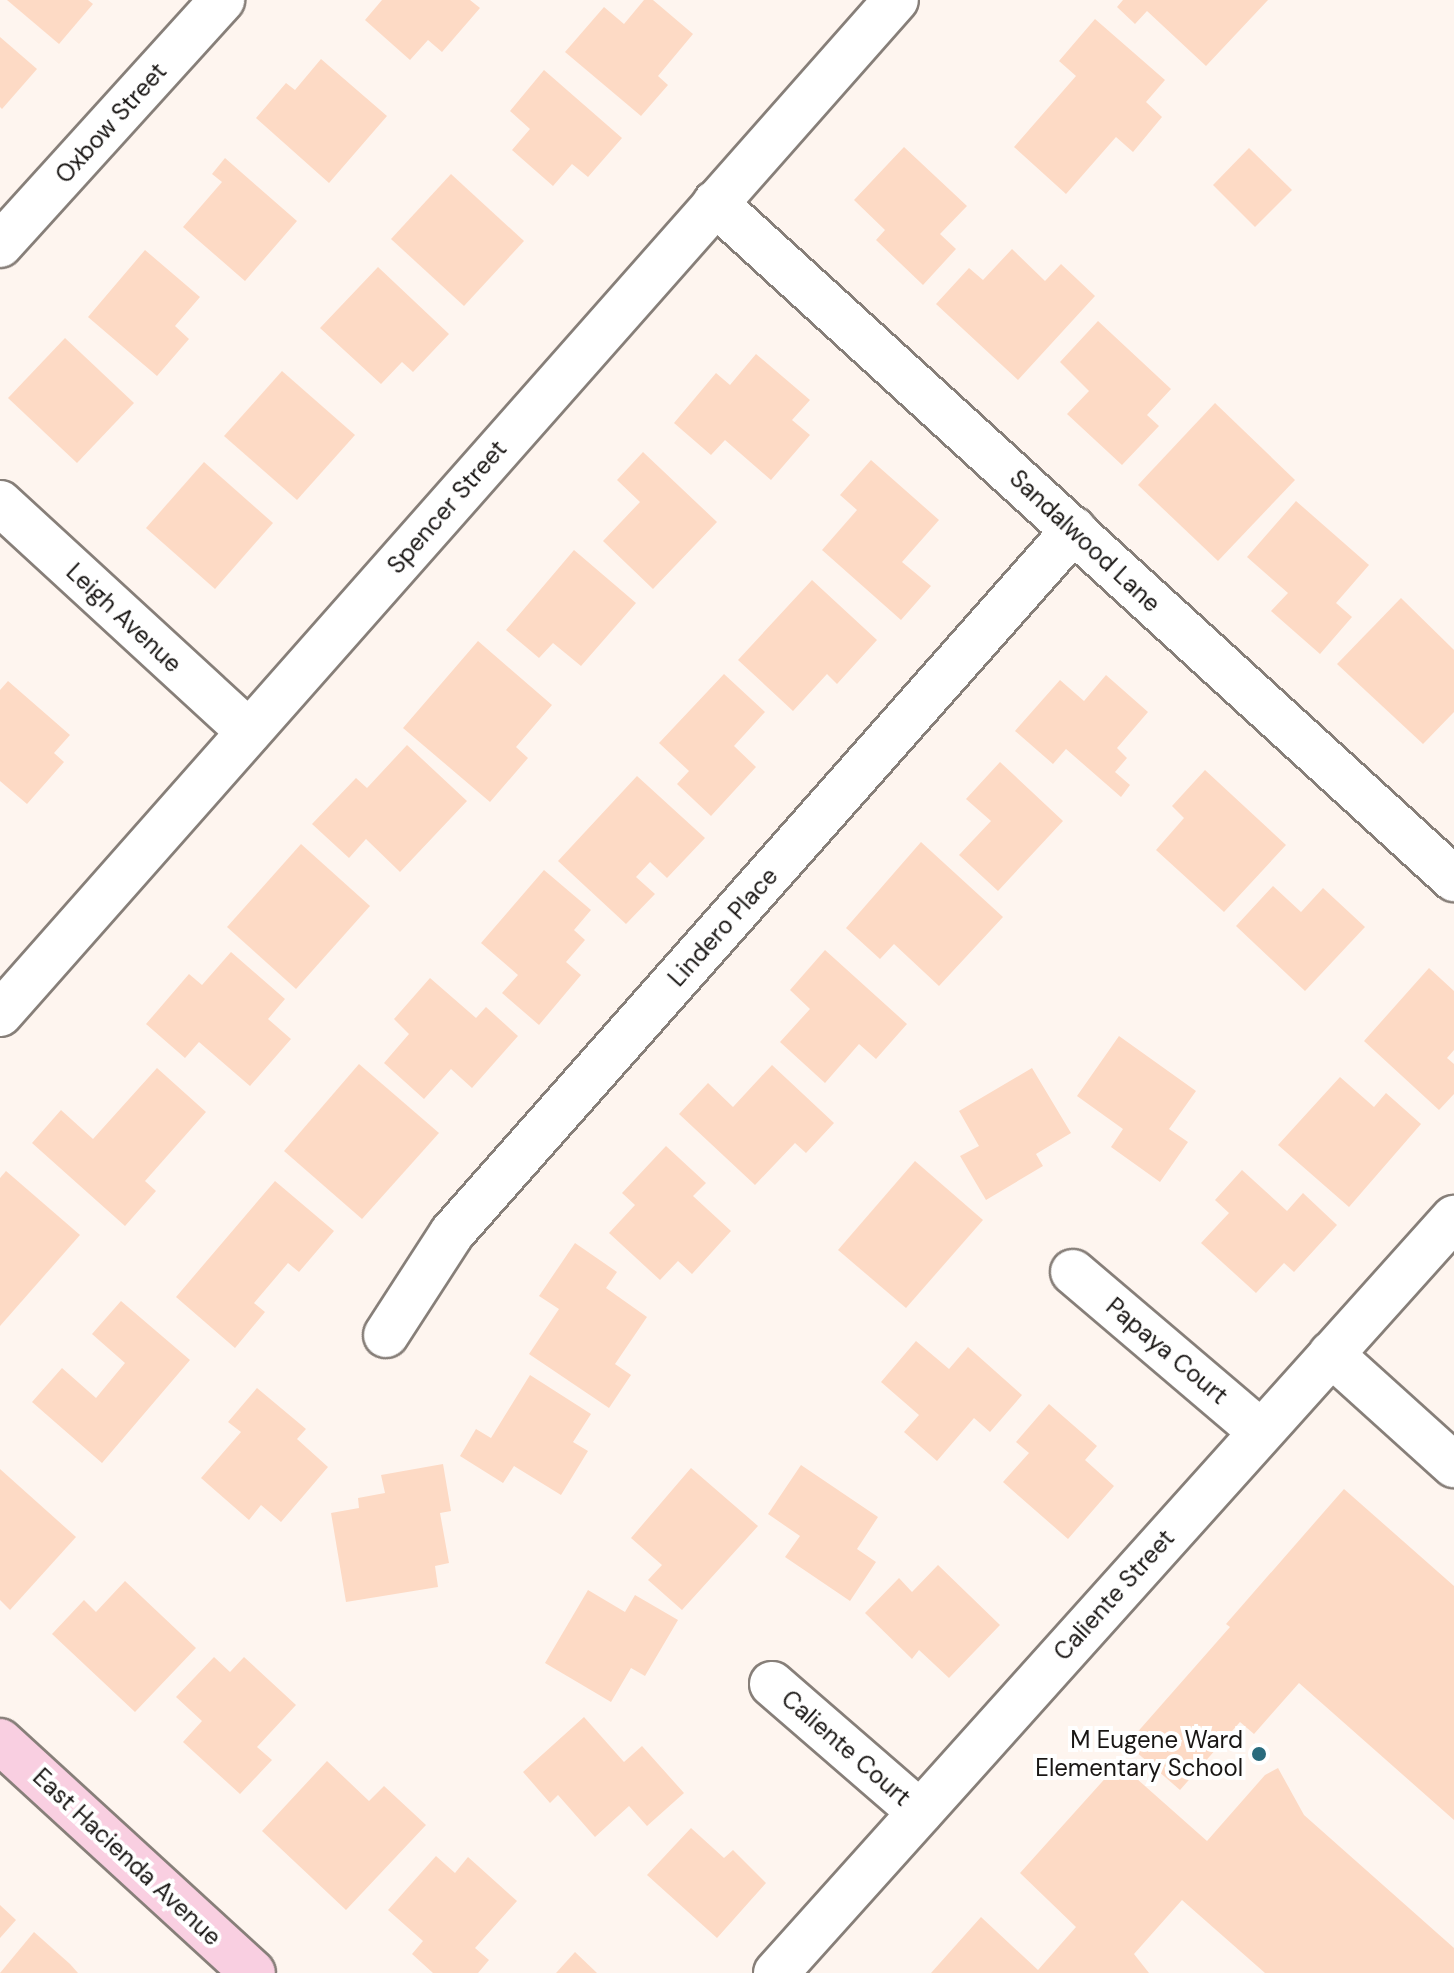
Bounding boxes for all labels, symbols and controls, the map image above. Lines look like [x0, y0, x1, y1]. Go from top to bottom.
street label: Oxbow Street [49, 57, 173, 189]
street label: Spencer Street [381, 435, 513, 579]
street label: Sandalwood Lane [1004, 464, 1166, 618]
street label: Leigh Avenue [61, 557, 187, 679]
street label: Lindero Place [662, 862, 784, 992]
street label: Papaya Court [1100, 1292, 1234, 1410]
street label: Caliente Street [1048, 1524, 1180, 1666]
street label: Caliente Court [776, 1684, 916, 1812]
place label: M Eugene Ward Elementary School [1035, 1726, 1243, 1782]
marker: M Eugene Ward Elementary School [1250, 1745, 1268, 1763]
street label: East Hacienda Avenue [27, 1762, 227, 1952]

